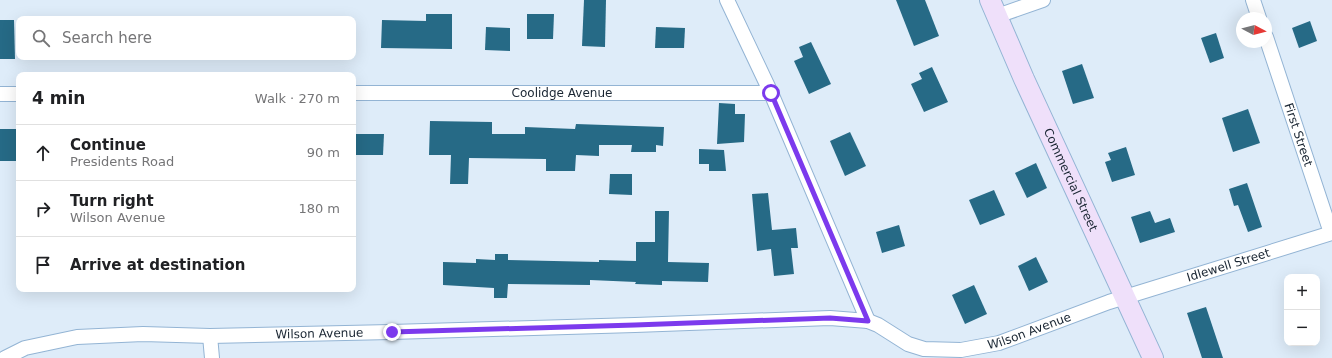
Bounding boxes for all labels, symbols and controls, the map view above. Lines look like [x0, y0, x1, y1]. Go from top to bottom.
north arrow [1236, 12, 1272, 48]
search box [16, 16, 356, 60]
icon: search [30, 27, 52, 49]
text: Search here [62, 29, 152, 47]
route start [762, 84, 780, 102]
street label: Coolidge Avenue [512, 86, 612, 100]
text: 4 min [32, 88, 85, 108]
text: Walk · 270 m [255, 91, 340, 106]
street label: First Street [1281, 101, 1315, 168]
street label: Commercial Street [1041, 126, 1101, 234]
text: Continue [70, 136, 146, 154]
icon: ahead [32, 142, 54, 164]
text: 90 m [307, 145, 340, 160]
text: Presidents Road [70, 154, 174, 169]
text: Turn right [70, 192, 154, 210]
icon: right [32, 198, 54, 220]
text: 180 m [298, 201, 340, 216]
text: Wilson Avenue [70, 210, 165, 225]
street label: Idlewell Street [1185, 246, 1272, 284]
icon: arrive [32, 254, 54, 276]
text: Arrive at destination [70, 256, 245, 274]
map controls [1284, 274, 1320, 346]
button: + [1284, 274, 1320, 310]
street label: Wilson Avenue [986, 310, 1073, 352]
button: − [1284, 310, 1320, 346]
route end [383, 323, 401, 341]
street label: Wilson Avenue [275, 326, 363, 342]

